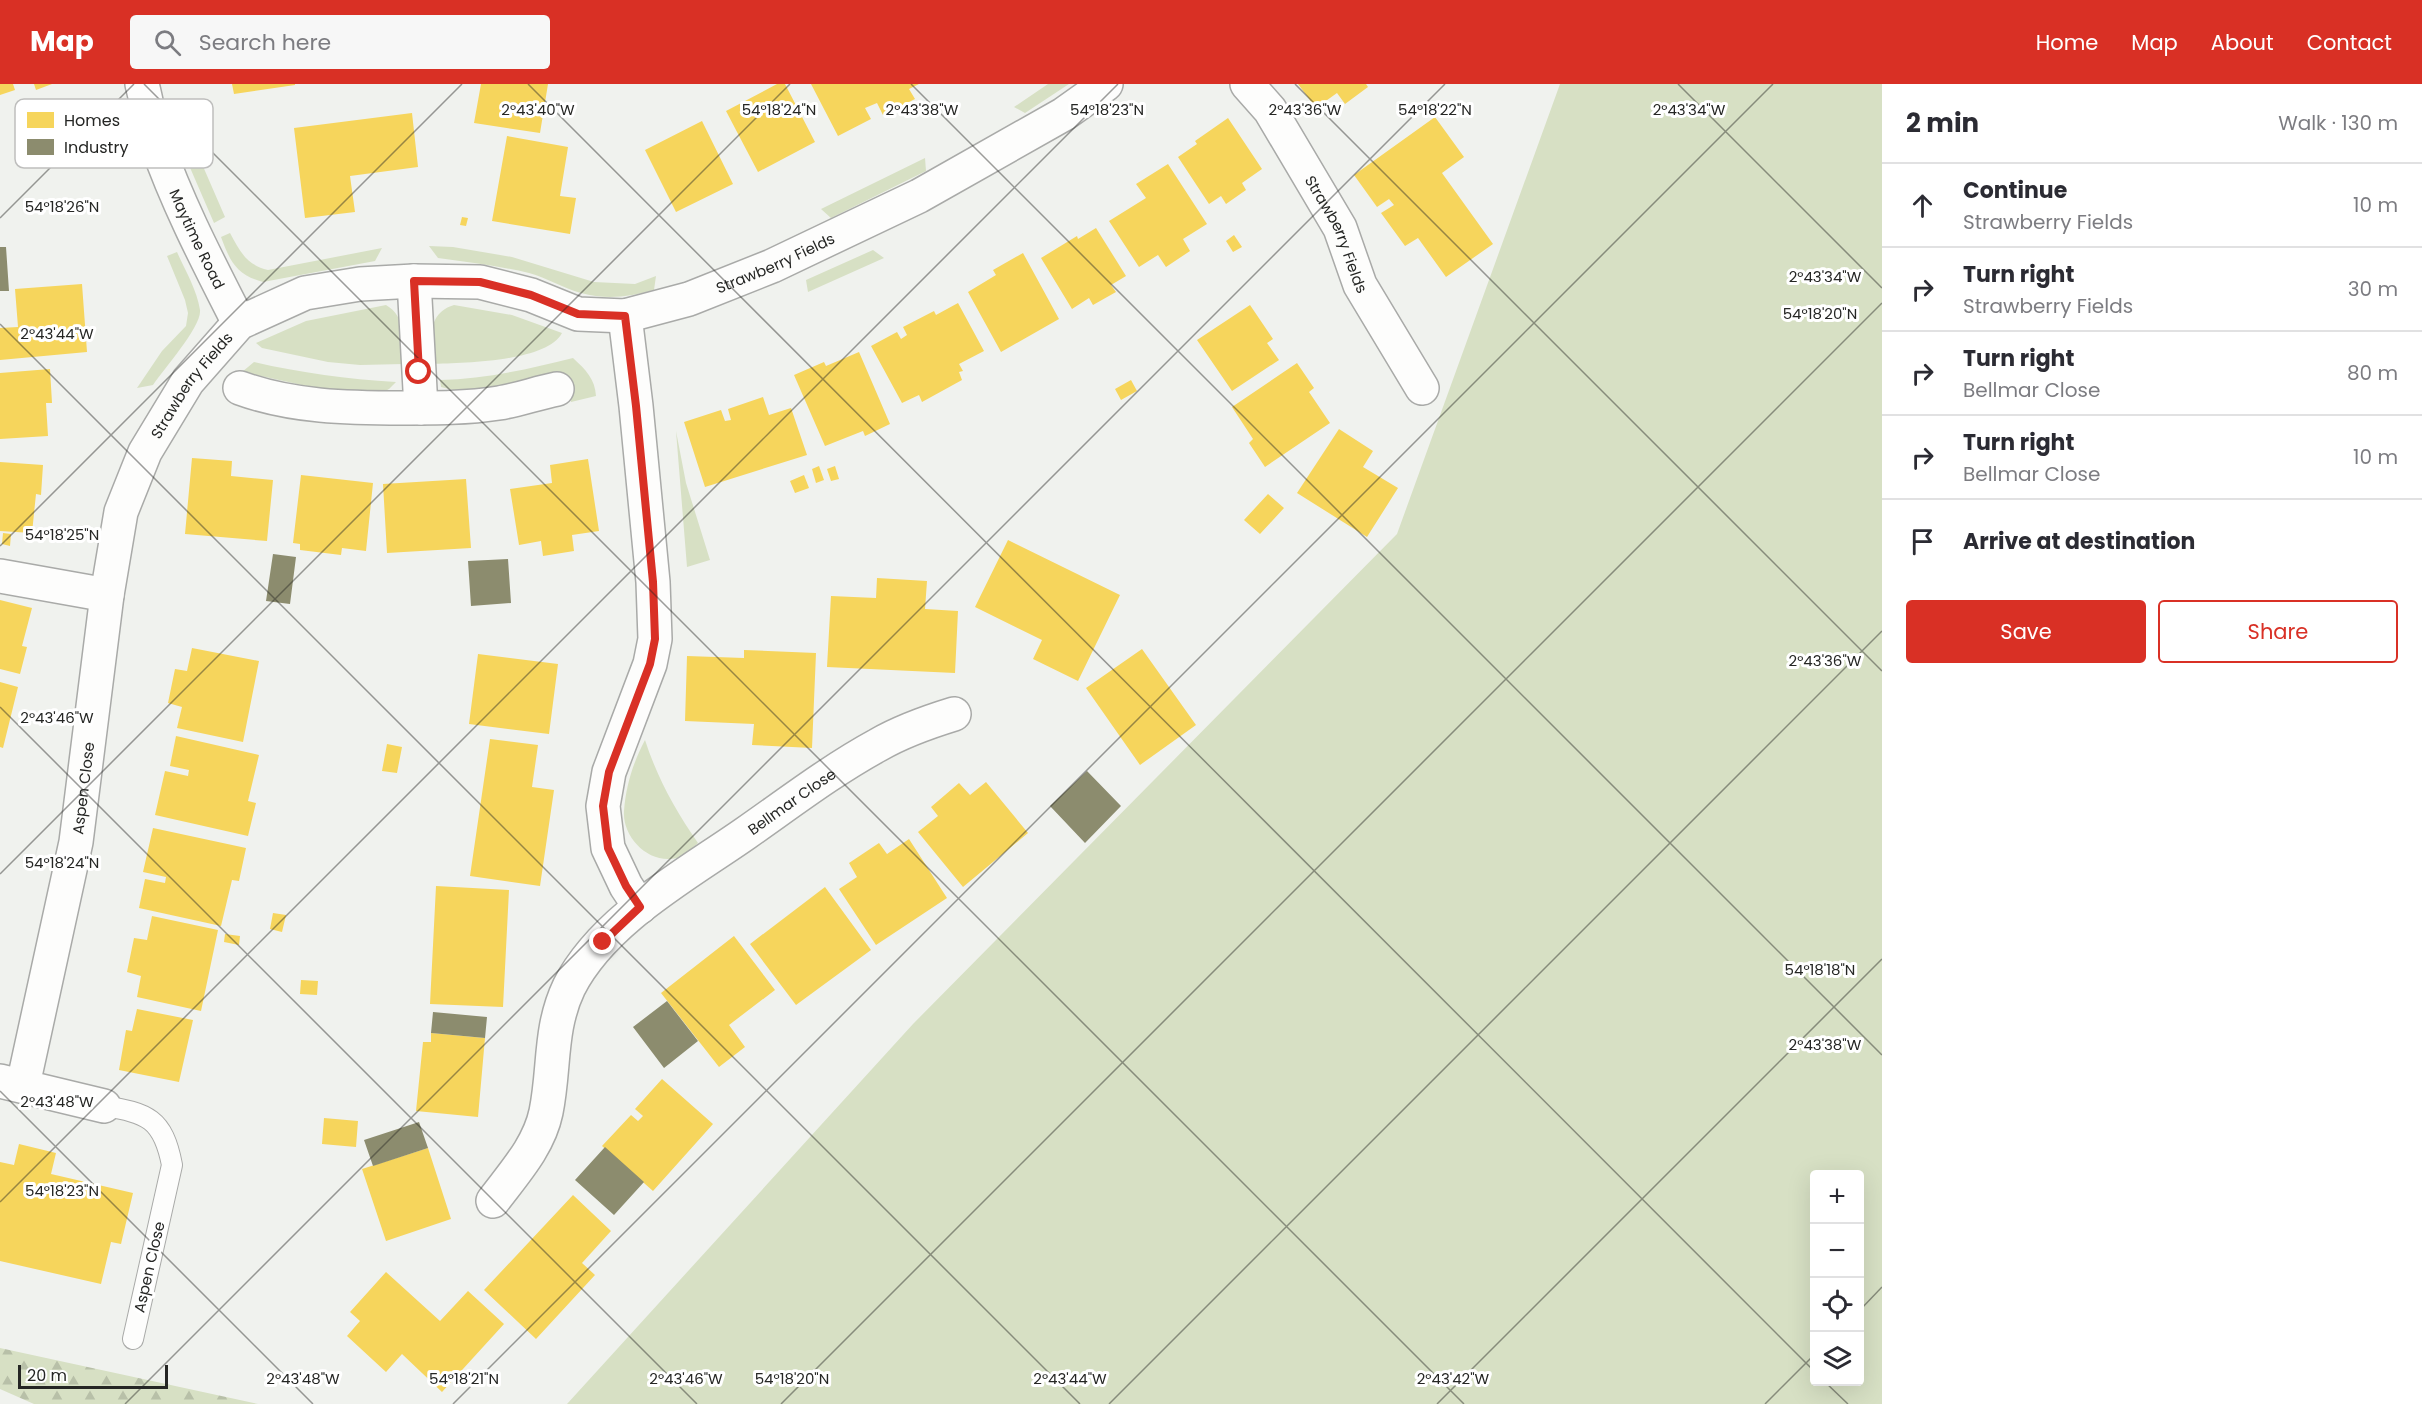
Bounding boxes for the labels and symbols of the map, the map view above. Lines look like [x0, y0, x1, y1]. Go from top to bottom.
legend [15, 99, 213, 168]
text: 2°43'40"W [501, 99, 575, 120]
text: 54°18'24"N [742, 99, 816, 120]
text: 2°43'38"W [886, 99, 959, 120]
text: 54°18'23"N [1070, 99, 1144, 120]
text: 2°43'36"W [1269, 99, 1342, 120]
text: 54°18'22"N [1398, 99, 1472, 120]
text: 2°43'34"W [1653, 99, 1726, 120]
text: Homes [64, 109, 120, 132]
text: Industry [64, 136, 128, 159]
street label: Strawberry Fields [1300, 171, 1373, 297]
street label: Maytime Road [165, 185, 230, 292]
text: 54°18'26"N [25, 196, 99, 217]
street label: Strawberry Fields [713, 227, 838, 298]
text: 2°43'34"W [1789, 266, 1862, 287]
text: 54°18'20"N [1783, 303, 1857, 324]
text: 2°43'44"W [20, 323, 94, 344]
street label: Strawberry Fields [145, 327, 237, 442]
route start [405, 358, 431, 384]
text: 54°18'25"N [25, 524, 99, 545]
text: 2°43'36"W [1789, 650, 1862, 671]
text: 2°43'46"W [20, 707, 94, 728]
street label: Aspen Close [67, 741, 99, 836]
street label: Bellmar Close [743, 763, 840, 839]
text: 54°18'24"N [25, 852, 99, 873]
route end [589, 928, 615, 954]
text: 54°18'18"N [1785, 959, 1855, 980]
text: 2°43'38"W [1789, 1034, 1862, 1055]
text: 2°43'48"W [20, 1091, 94, 1112]
text: 54°18'23"N [25, 1180, 99, 1201]
street label: Aspen Close [128, 1219, 170, 1315]
scale bar [18, 1362, 168, 1390]
text: 2°43'48"W [266, 1368, 340, 1389]
text: 54°18'21"N [429, 1368, 499, 1389]
text: 2°43'46"W [649, 1368, 723, 1389]
text: 54°18'20"N [755, 1368, 829, 1389]
text: 2°43'44"W [1033, 1368, 1107, 1389]
text: 2°43'42"W [1417, 1368, 1490, 1389]

